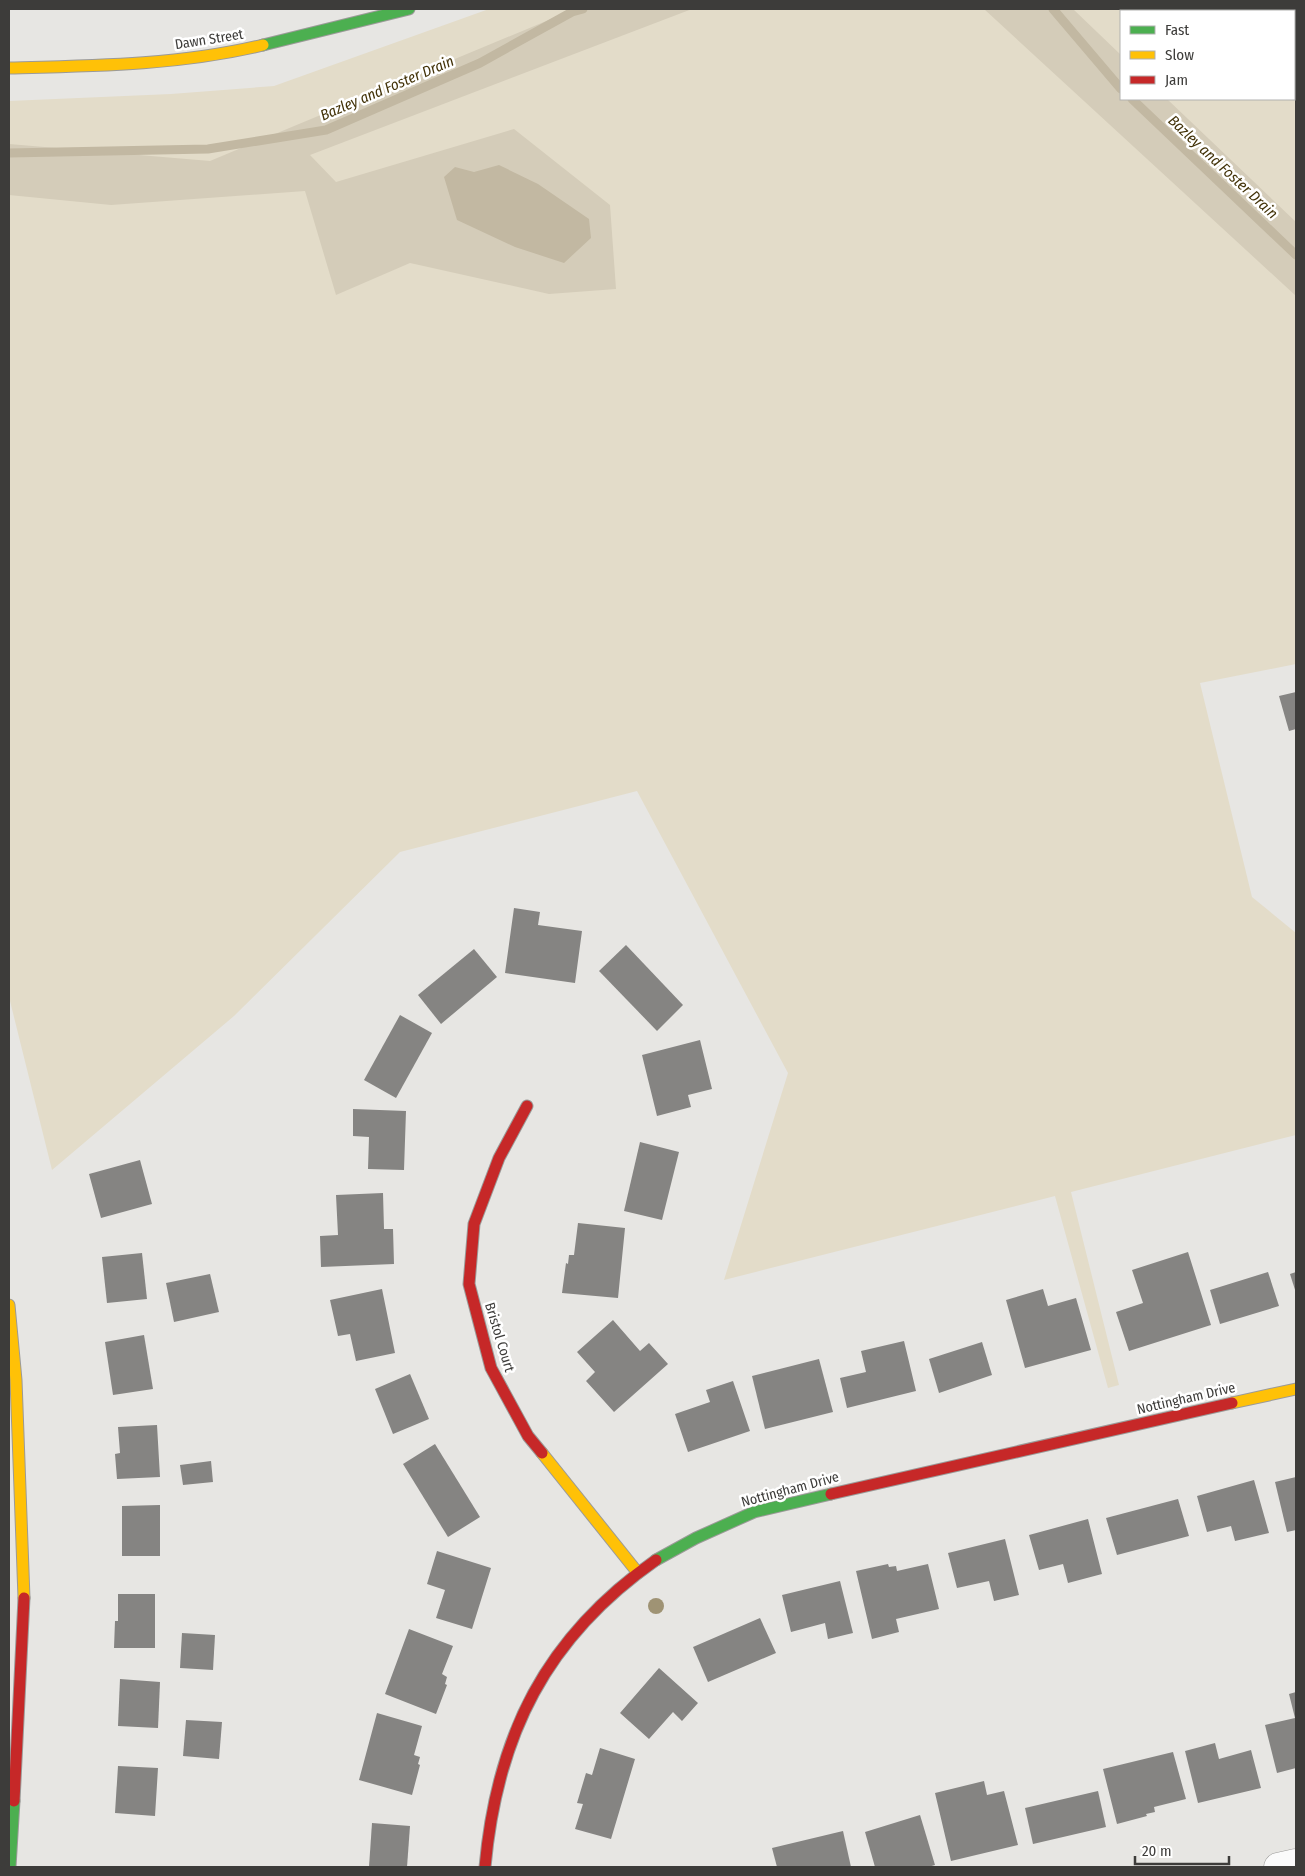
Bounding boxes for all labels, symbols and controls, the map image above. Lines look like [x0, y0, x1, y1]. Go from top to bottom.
legend [1120, 10, 1295, 100]
text: Fast [1165, 21, 1189, 39]
street label: Dawn Street [174, 26, 245, 53]
text: Slow [1165, 46, 1194, 64]
water label: Bazley and Foster Drain [317, 52, 457, 124]
text: Jam [1165, 71, 1188, 89]
water label: Bazley and Foster Drain [1164, 111, 1282, 223]
street label: Bristol Court [481, 1300, 518, 1374]
street label: Nottingham Drive [1135, 1379, 1237, 1418]
street label: Nottingham Drive [739, 1468, 841, 1511]
scale bar [1135, 1834, 1229, 1866]
text: 20 m [1142, 1842, 1172, 1860]

